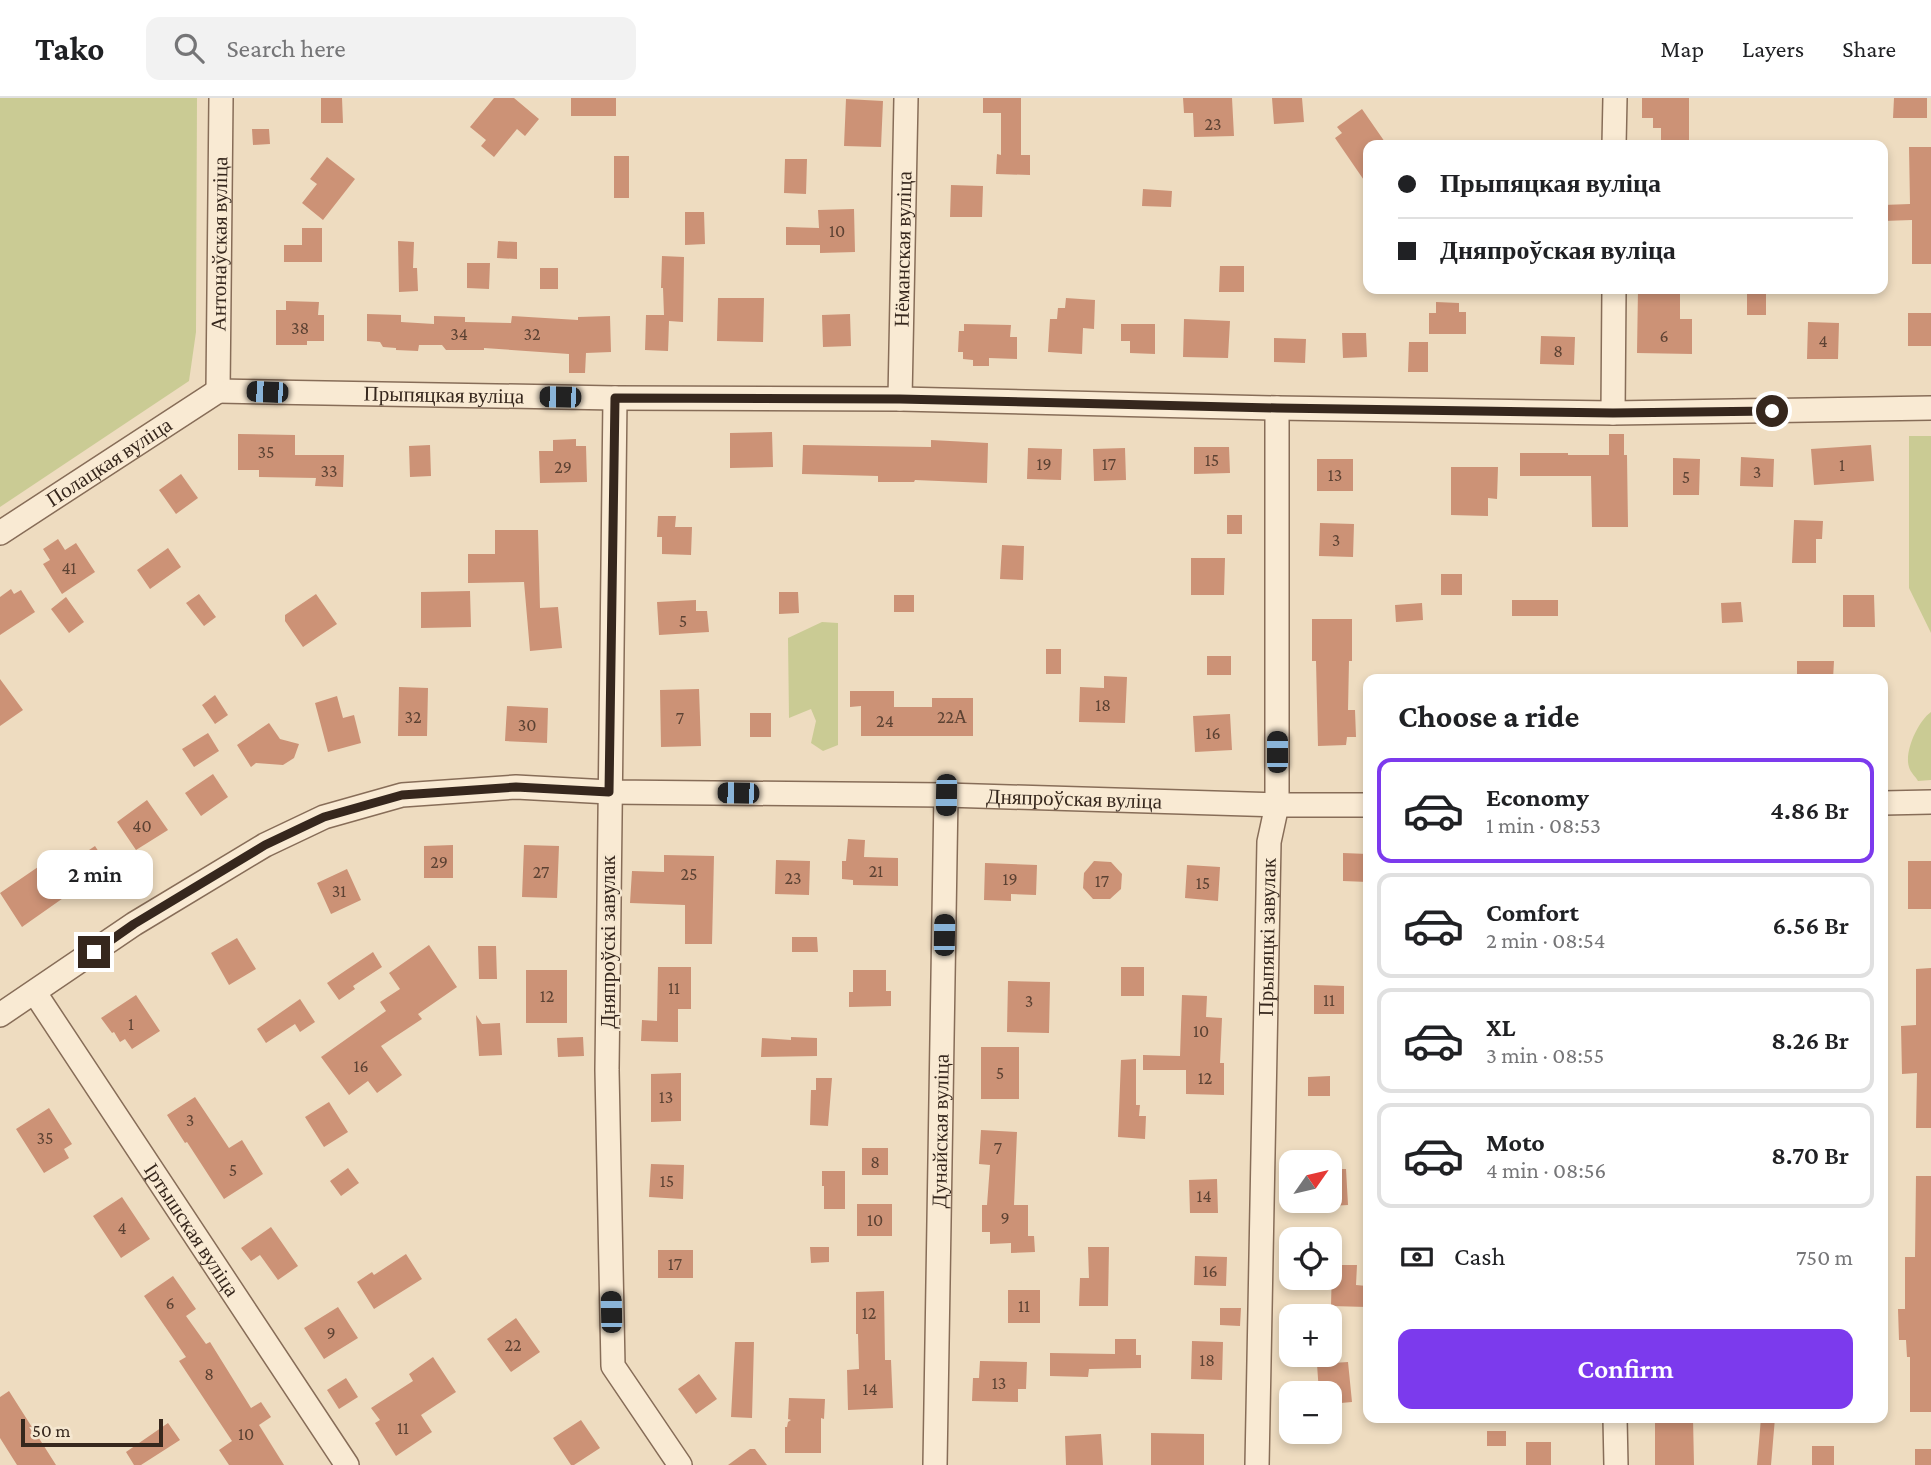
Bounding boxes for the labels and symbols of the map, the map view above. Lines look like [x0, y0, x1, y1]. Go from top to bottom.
house number: 23 [1204, 114, 1222, 134]
street label: Антонаўская вуліца [207, 156, 232, 332]
street label: Нёманская вуліца [889, 170, 917, 327]
house number: 10 [829, 221, 845, 241]
house number: 38 [291, 318, 309, 338]
house number: 34 [450, 324, 468, 344]
house number: 32 [523, 324, 541, 344]
house number: 6 [1659, 326, 1669, 346]
house number: 4 [1818, 331, 1828, 351]
house number: 8 [1553, 341, 1563, 361]
car [246, 381, 289, 403]
street label: Прыпяцкая вуліца [364, 382, 525, 408]
car [539, 386, 582, 408]
route start [1756, 395, 1788, 427]
street label: Полацкая вуліца [42, 412, 177, 512]
house number: 35 [257, 442, 275, 462]
house number: 15 [1205, 450, 1219, 470]
house number: 19 [1036, 454, 1052, 474]
house number: 17 [1102, 454, 1116, 474]
house number: 1 [1839, 455, 1845, 475]
house number: 29 [554, 457, 572, 477]
house number: 33 [321, 461, 338, 481]
house number: 3 [1753, 462, 1761, 482]
house number: 13 [1328, 465, 1342, 485]
house number: 5 [1682, 467, 1690, 487]
house number: 3 [1332, 530, 1340, 550]
house number: 41 [61, 558, 77, 578]
house number: 5 [679, 611, 687, 631]
house number: 18 [1095, 695, 1111, 715]
house number: 32 [404, 707, 422, 727]
house number: 22А [937, 707, 967, 727]
house number: 7 [676, 708, 684, 728]
house number: 24 [876, 711, 894, 731]
house number: 30 [518, 715, 536, 735]
house number: 16 [1205, 723, 1221, 743]
car [1267, 731, 1288, 773]
car [936, 774, 957, 816]
car [717, 782, 760, 804]
street label: Дняпроўская вуліца [986, 784, 1163, 814]
house number: 40 [132, 816, 152, 836]
callout: 2 min [36, 850, 152, 900]
house number: 29 [430, 852, 448, 872]
street label: Дняпроўскі завулак [596, 854, 620, 1029]
street label: Прыпяцкі завулак [1254, 857, 1281, 1016]
house number: 21 [869, 861, 883, 881]
house number: 27 [533, 862, 549, 882]
house number: 25 [680, 864, 698, 884]
house number: 23 [784, 868, 802, 888]
house number: 19 [1002, 869, 1018, 889]
house number: 17 [1095, 871, 1109, 891]
house number: 15 [1196, 873, 1210, 893]
house number: 31 [332, 881, 346, 901]
car [934, 914, 955, 956]
route end [78, 936, 110, 968]
house number: 11 [668, 978, 680, 998]
house number: 12 [540, 986, 554, 1006]
house number: 11 [1323, 990, 1335, 1010]
house number: 3 [1025, 991, 1033, 1011]
house number: 1 [128, 1014, 134, 1034]
house number: 10 [1193, 1021, 1209, 1041]
street label: Дунайская вуліца [927, 1053, 954, 1208]
house number: 16 [353, 1056, 369, 1076]
house number: 5 [996, 1063, 1004, 1083]
house number: 12 [1198, 1068, 1212, 1088]
house number: 13 [659, 1087, 673, 1107]
house number: 3 [186, 1110, 194, 1130]
house number: 35 [36, 1128, 54, 1148]
house number: 7 [994, 1138, 1002, 1158]
north arrow [1279, 1150, 1342, 1213]
house number: 8 [870, 1152, 880, 1172]
street label: Іртышская вуліца [139, 1159, 245, 1302]
house number: 5 [229, 1160, 237, 1180]
house number: 15 [660, 1171, 674, 1191]
house number: 14 [1196, 1186, 1212, 1206]
house number: 9 [1000, 1208, 1010, 1228]
house number: 10 [867, 1210, 883, 1230]
house number: 4 [117, 1218, 127, 1238]
house number: 17 [668, 1254, 682, 1274]
house number: 16 [1202, 1261, 1218, 1281]
car [601, 1291, 622, 1333]
house number: 6 [165, 1293, 175, 1313]
house number: 11 [1018, 1296, 1030, 1316]
house number: 12 [862, 1303, 876, 1323]
house number: 9 [326, 1323, 336, 1343]
house number: 22 [504, 1335, 522, 1355]
house number: 18 [1199, 1350, 1215, 1370]
house number: 8 [204, 1364, 214, 1384]
house number: 13 [992, 1373, 1006, 1393]
house number: 14 [862, 1379, 878, 1399]
scale bar [21, 1416, 163, 1448]
house number: 11 [397, 1418, 409, 1438]
house number: 10 [238, 1424, 254, 1444]

